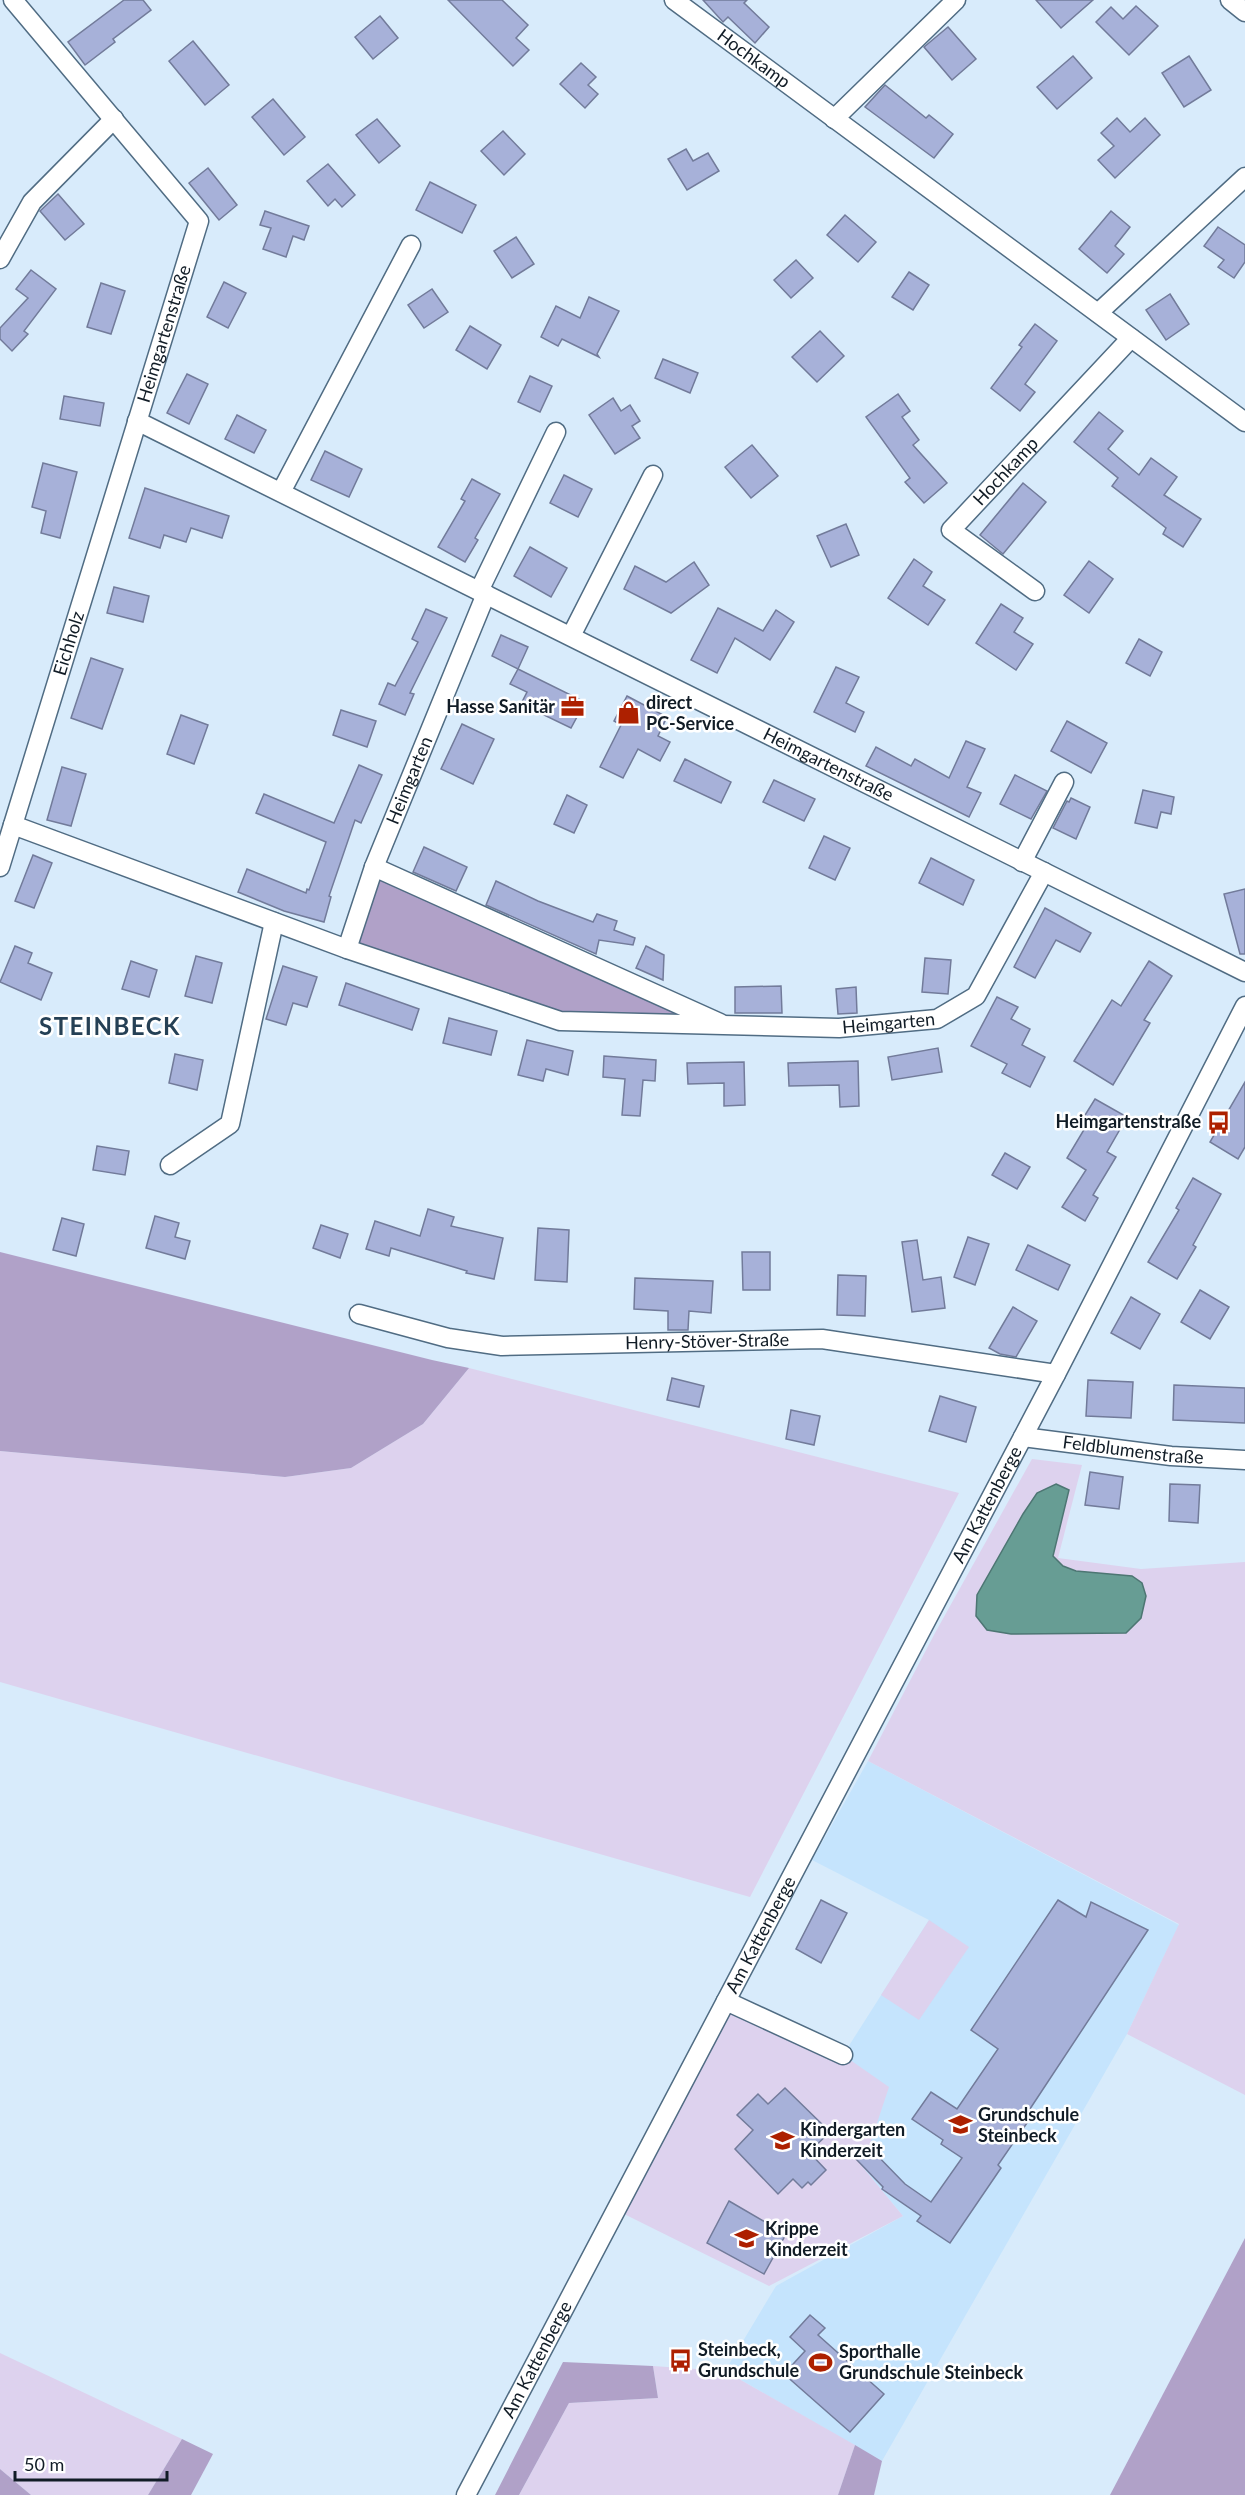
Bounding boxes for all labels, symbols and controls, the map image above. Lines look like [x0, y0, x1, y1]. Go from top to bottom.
street label: Hochkamp [713, 24, 795, 92]
street label: Heimgartenstraße [132, 262, 195, 405]
street label: Hochkamp [968, 432, 1042, 509]
street label: Eichholz [48, 608, 88, 678]
place label: direct PC-Service [646, 691, 735, 734]
office icon: Hasse Sanitär [560, 694, 586, 720]
place label: Hasse Sanitär [446, 695, 555, 717]
shop icon: direct PC-Service [615, 700, 641, 726]
street label: Heimgartenstraße [760, 722, 897, 805]
street label: Heimgarten [381, 733, 436, 827]
street label: Heimgarten [841, 1007, 936, 1038]
district label: STEINBECK [39, 1011, 181, 1040]
bus stop icon: Heimgartenstraße [1206, 1109, 1232, 1135]
place label: Heimgartenstraße [1056, 1110, 1201, 1132]
street label: Henry-Stöver-Straße [625, 1328, 789, 1353]
street label: Feldblumenstraße [1062, 1430, 1204, 1468]
street label: Am Kattenberge [947, 1442, 1026, 1566]
street label: Am Kattenberge [720, 1872, 800, 1996]
place label: Grundschule Steinbeck [978, 2103, 1080, 2146]
school or university icon: Grundschule Steinbeck [947, 2112, 973, 2138]
place label: Kindergarten Kinderzeit [800, 2118, 905, 2161]
school or university icon: Kindergarten Kinderzeit [769, 2127, 795, 2153]
place label: Krippe Kinderzeit [765, 2217, 848, 2260]
school or university icon: Krippe Kinderzeit [734, 2226, 760, 2252]
street label: Am Kattenberge [497, 2297, 576, 2421]
place label: Steinbeck, Grundschule [698, 2338, 800, 2381]
place label: Sporthalle Grundschule Steinbeck [839, 2340, 1023, 2383]
bus stop icon: Steinbeck, Grundschule [667, 2347, 693, 2373]
sports icon: Sporthalle Grundschule Steinbeck [808, 2349, 834, 2375]
scale bar [15, 2444, 166, 2482]
text: 50 m [24, 2453, 64, 2475]

